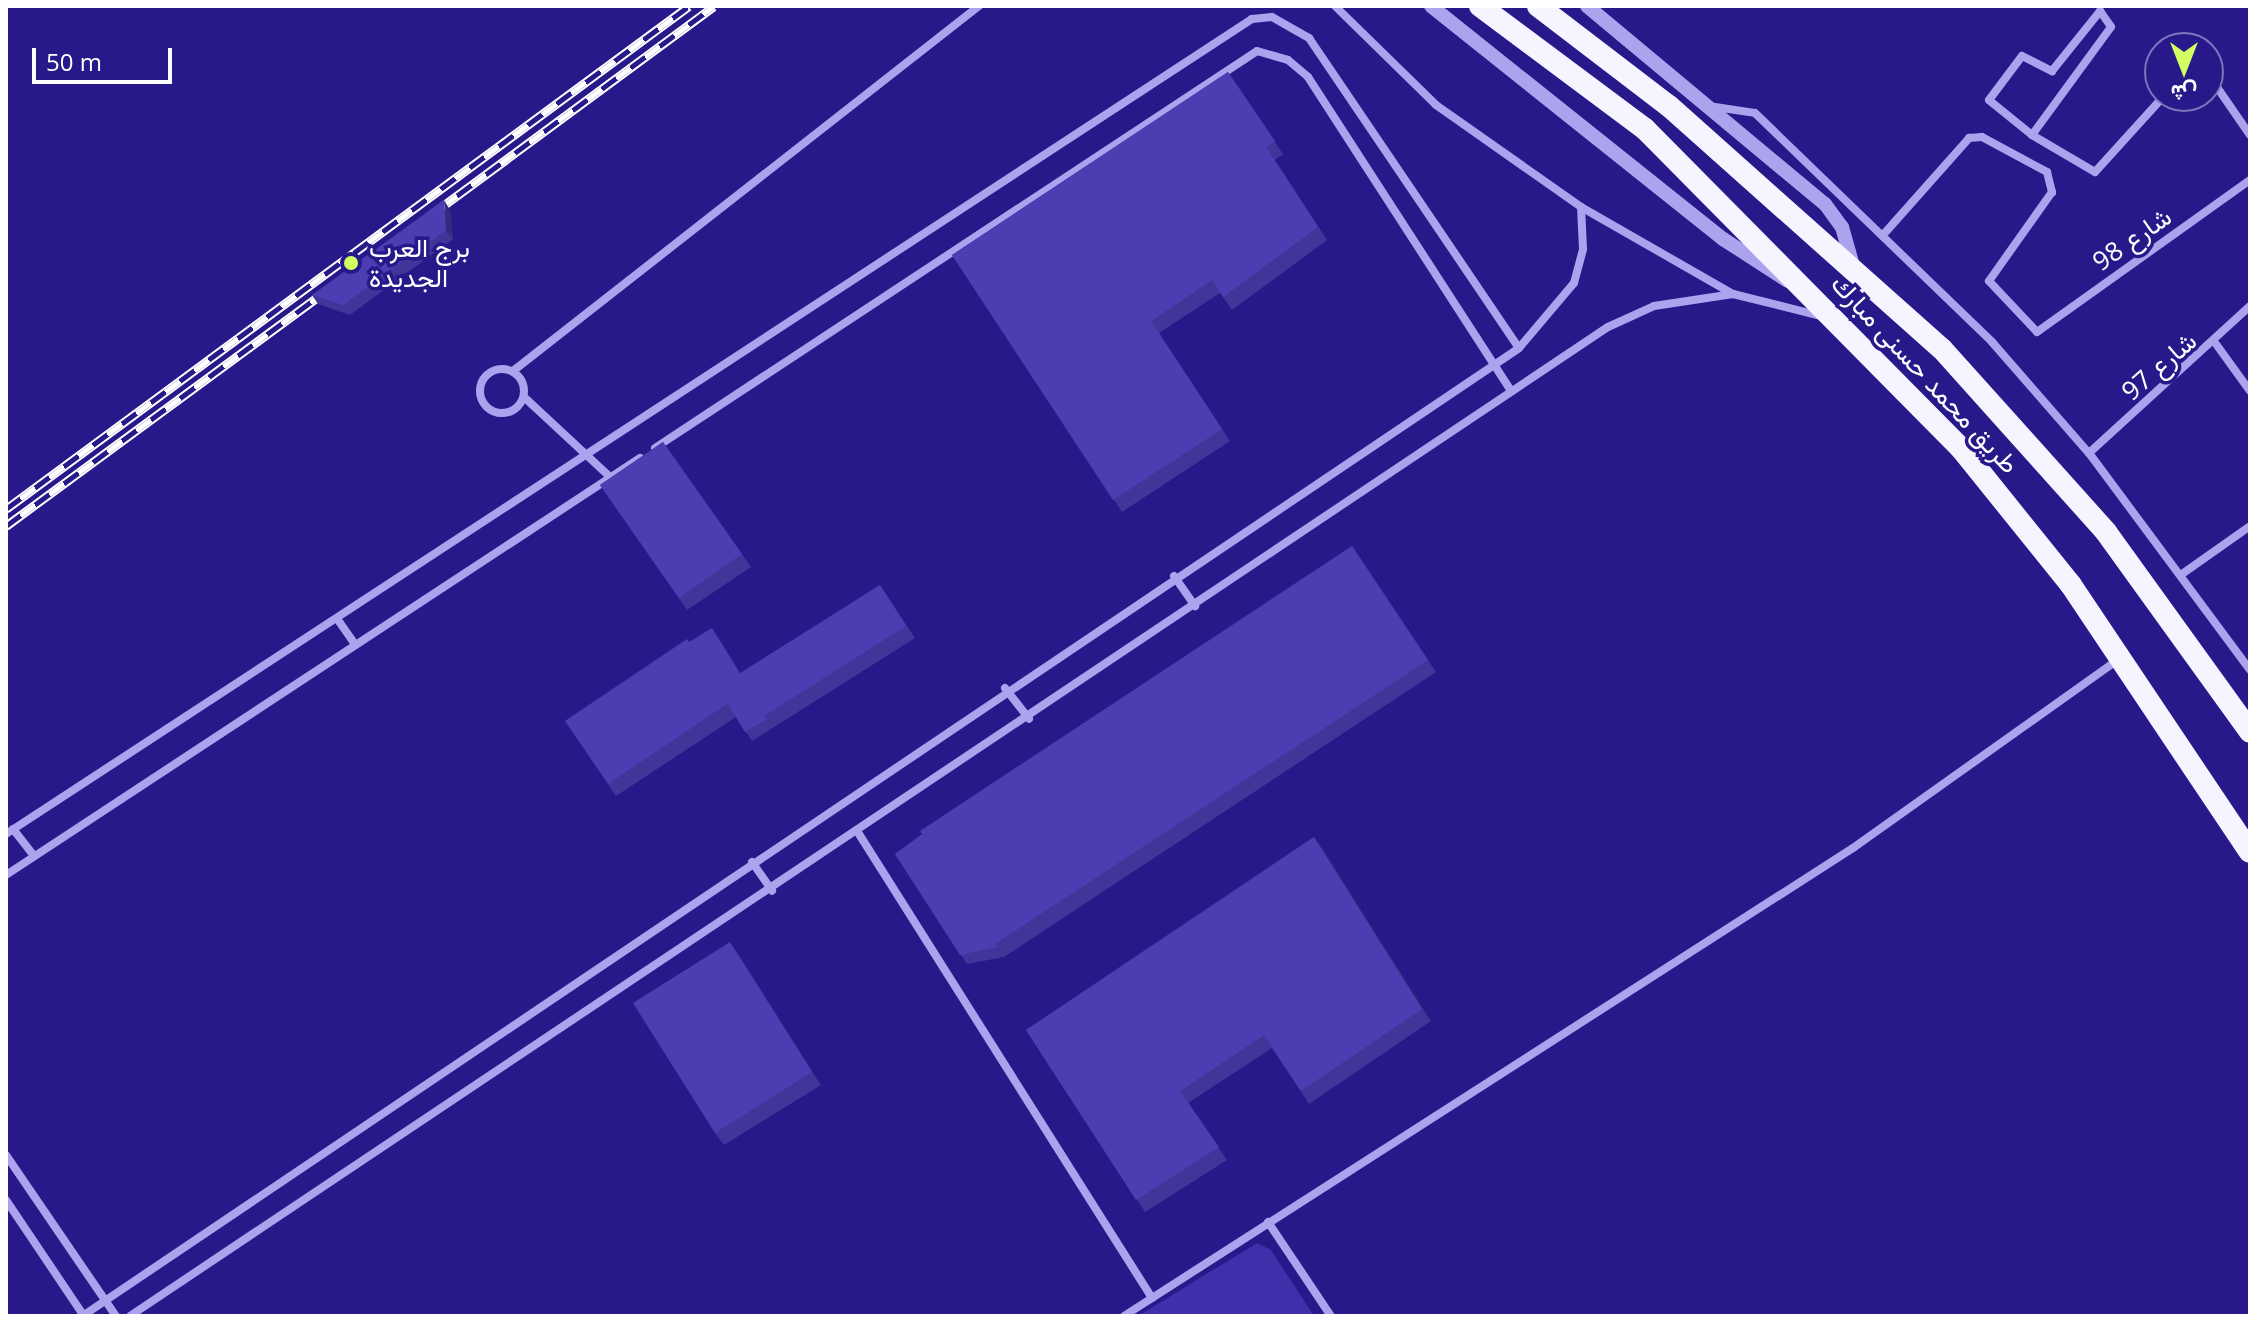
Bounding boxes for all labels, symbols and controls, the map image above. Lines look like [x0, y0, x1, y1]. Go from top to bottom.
scale bar [36, 32, 176, 82]
north arrow [2144, 32, 2224, 112]
text: 50 m [46, 45, 102, 78]
text: ش [2171, 79, 2197, 109]
street label: شارع 98 [2087, 201, 2177, 277]
place label: برج العرب الجديدة [369, 232, 470, 294]
marker: برج العرب الجديدة [340, 252, 362, 274]
street label: طريق محمد حسنى مبارك [1825, 268, 2025, 480]
street label: شارع 97 [2115, 325, 2203, 407]

